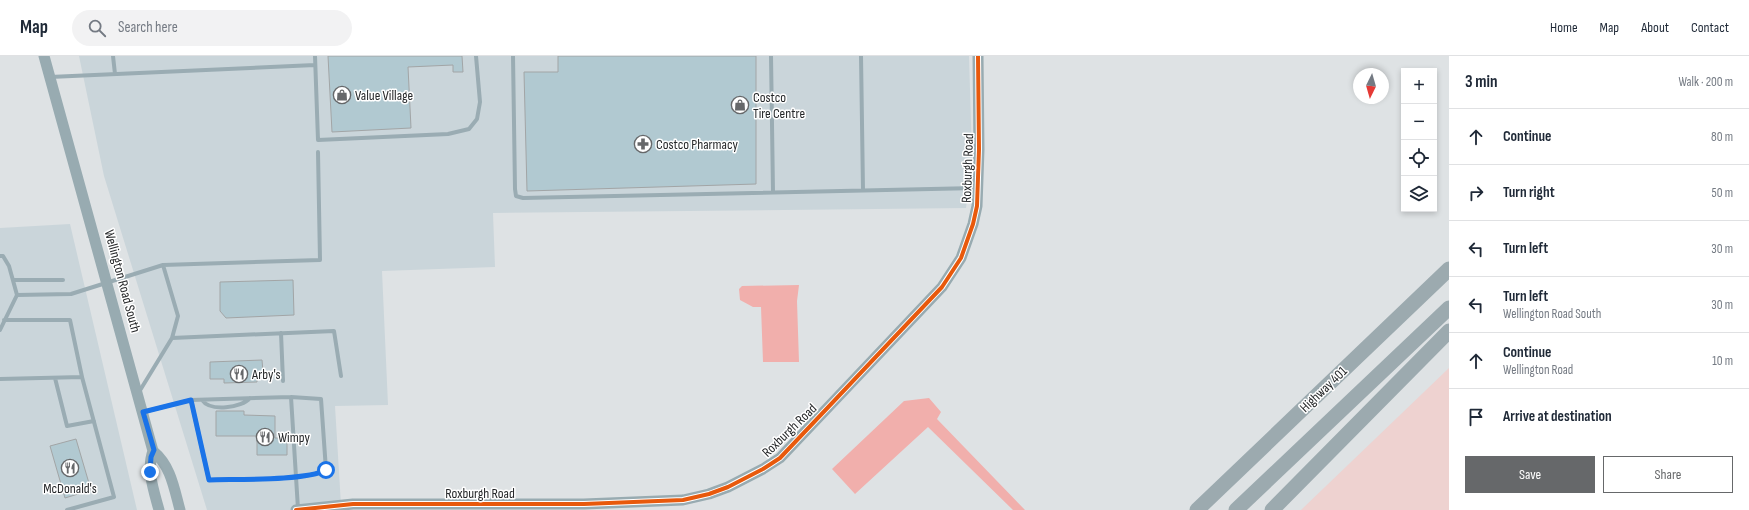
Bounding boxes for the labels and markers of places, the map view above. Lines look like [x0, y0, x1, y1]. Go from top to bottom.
shop icon: Value Village [332, 85, 352, 105]
place label: Value Village [355, 87, 413, 104]
place label: Costco Tire Centre [753, 89, 805, 122]
shop icon: Costco Tire Centre [730, 95, 750, 115]
pharmacy icon: Costco Pharmacy [633, 134, 653, 154]
place label: Costco Pharmacy [656, 136, 738, 153]
restaurant icon: Arby's [229, 364, 249, 384]
place label: Arby's [251, 366, 281, 383]
restaurant icon: Wimpy [255, 427, 275, 447]
place label: Wimpy [278, 429, 310, 446]
restaurant icon: McDonald's [60, 458, 80, 478]
place label: McDonald's [43, 480, 97, 497]

